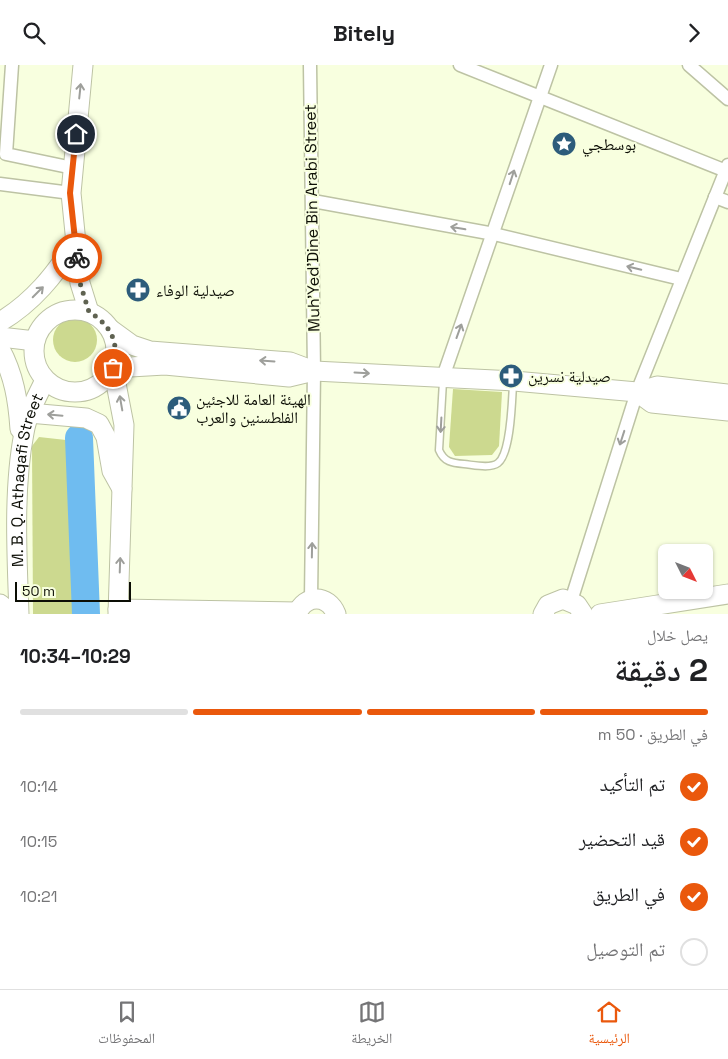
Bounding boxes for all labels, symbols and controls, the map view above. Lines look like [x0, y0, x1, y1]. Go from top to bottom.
icon: search [20, 19, 48, 47]
text: Bitely [333, 19, 395, 47]
icon: forward [680, 19, 708, 47]
one-way arrow [76, 83, 85, 99]
street label: Muh'Yed'Dine Bin Arabi Street [300, 104, 324, 332]
pin [55, 113, 97, 155]
icon: home [62, 120, 90, 148]
place icon: بوسطجي [551, 131, 577, 157]
place label: بوسطجي [582, 134, 636, 157]
one-way arrow [508, 170, 518, 186]
one-way arrow [451, 222, 467, 232]
courier [52, 233, 102, 283]
icon: bike [63, 244, 91, 272]
one-way arrow [626, 263, 642, 272]
pharmacy icon: صيدلية الوفاء [125, 277, 151, 303]
place label: صيدلية الوفاء [156, 280, 235, 301]
one-way arrow [32, 286, 44, 298]
one-way arrow [455, 324, 464, 339]
pin [92, 347, 134, 389]
icon: bag [99, 354, 127, 382]
one-way arrow [259, 356, 275, 365]
pharmacy icon: صيدلية نسرين [498, 363, 524, 389]
place label: صيدلية نسرين [528, 366, 611, 387]
one-way arrow [354, 368, 370, 378]
street label: M. B. Q. Athaqafi Street [6, 389, 48, 568]
place label: الهيئة العامة للاجئين الفلطسنين والعرب [196, 389, 311, 428]
public building icon: الهيئة العامة للاجئين الفلطسنين والعرب [166, 395, 192, 421]
one-way arrow [115, 396, 125, 412]
one-way arrow [47, 410, 63, 420]
one-way arrow [436, 417, 445, 433]
one-way arrow [617, 430, 627, 446]
one-way arrow [307, 543, 317, 559]
north arrow [658, 544, 712, 599]
map controls [658, 544, 713, 599]
one-way arrow [115, 558, 125, 574]
scale bar [15, 579, 131, 602]
text: 50 m [22, 582, 55, 600]
text: يصل خلال [647, 625, 708, 646]
text: 10:29–10:34 [20, 644, 131, 669]
text: 2 دقيقة [614, 650, 708, 690]
text: في الطريق · 50 m [598, 724, 708, 745]
text: تم التأكيد [600, 772, 665, 797]
icon: check [680, 773, 708, 801]
text: 10:14 [20, 776, 58, 797]
text: قيد التحضير [579, 827, 665, 852]
icon: check [680, 828, 708, 856]
text: 10:15 [20, 831, 57, 852]
text: في الطريق [592, 882, 665, 907]
icon: check [680, 883, 708, 911]
text: 10:21 [20, 886, 57, 907]
text: تم التوصيل [586, 937, 665, 962]
tab: المحفوظات [98, 998, 155, 1052]
tab: الخريطة [351, 998, 392, 1052]
tab: الرئيسية [588, 998, 630, 1052]

